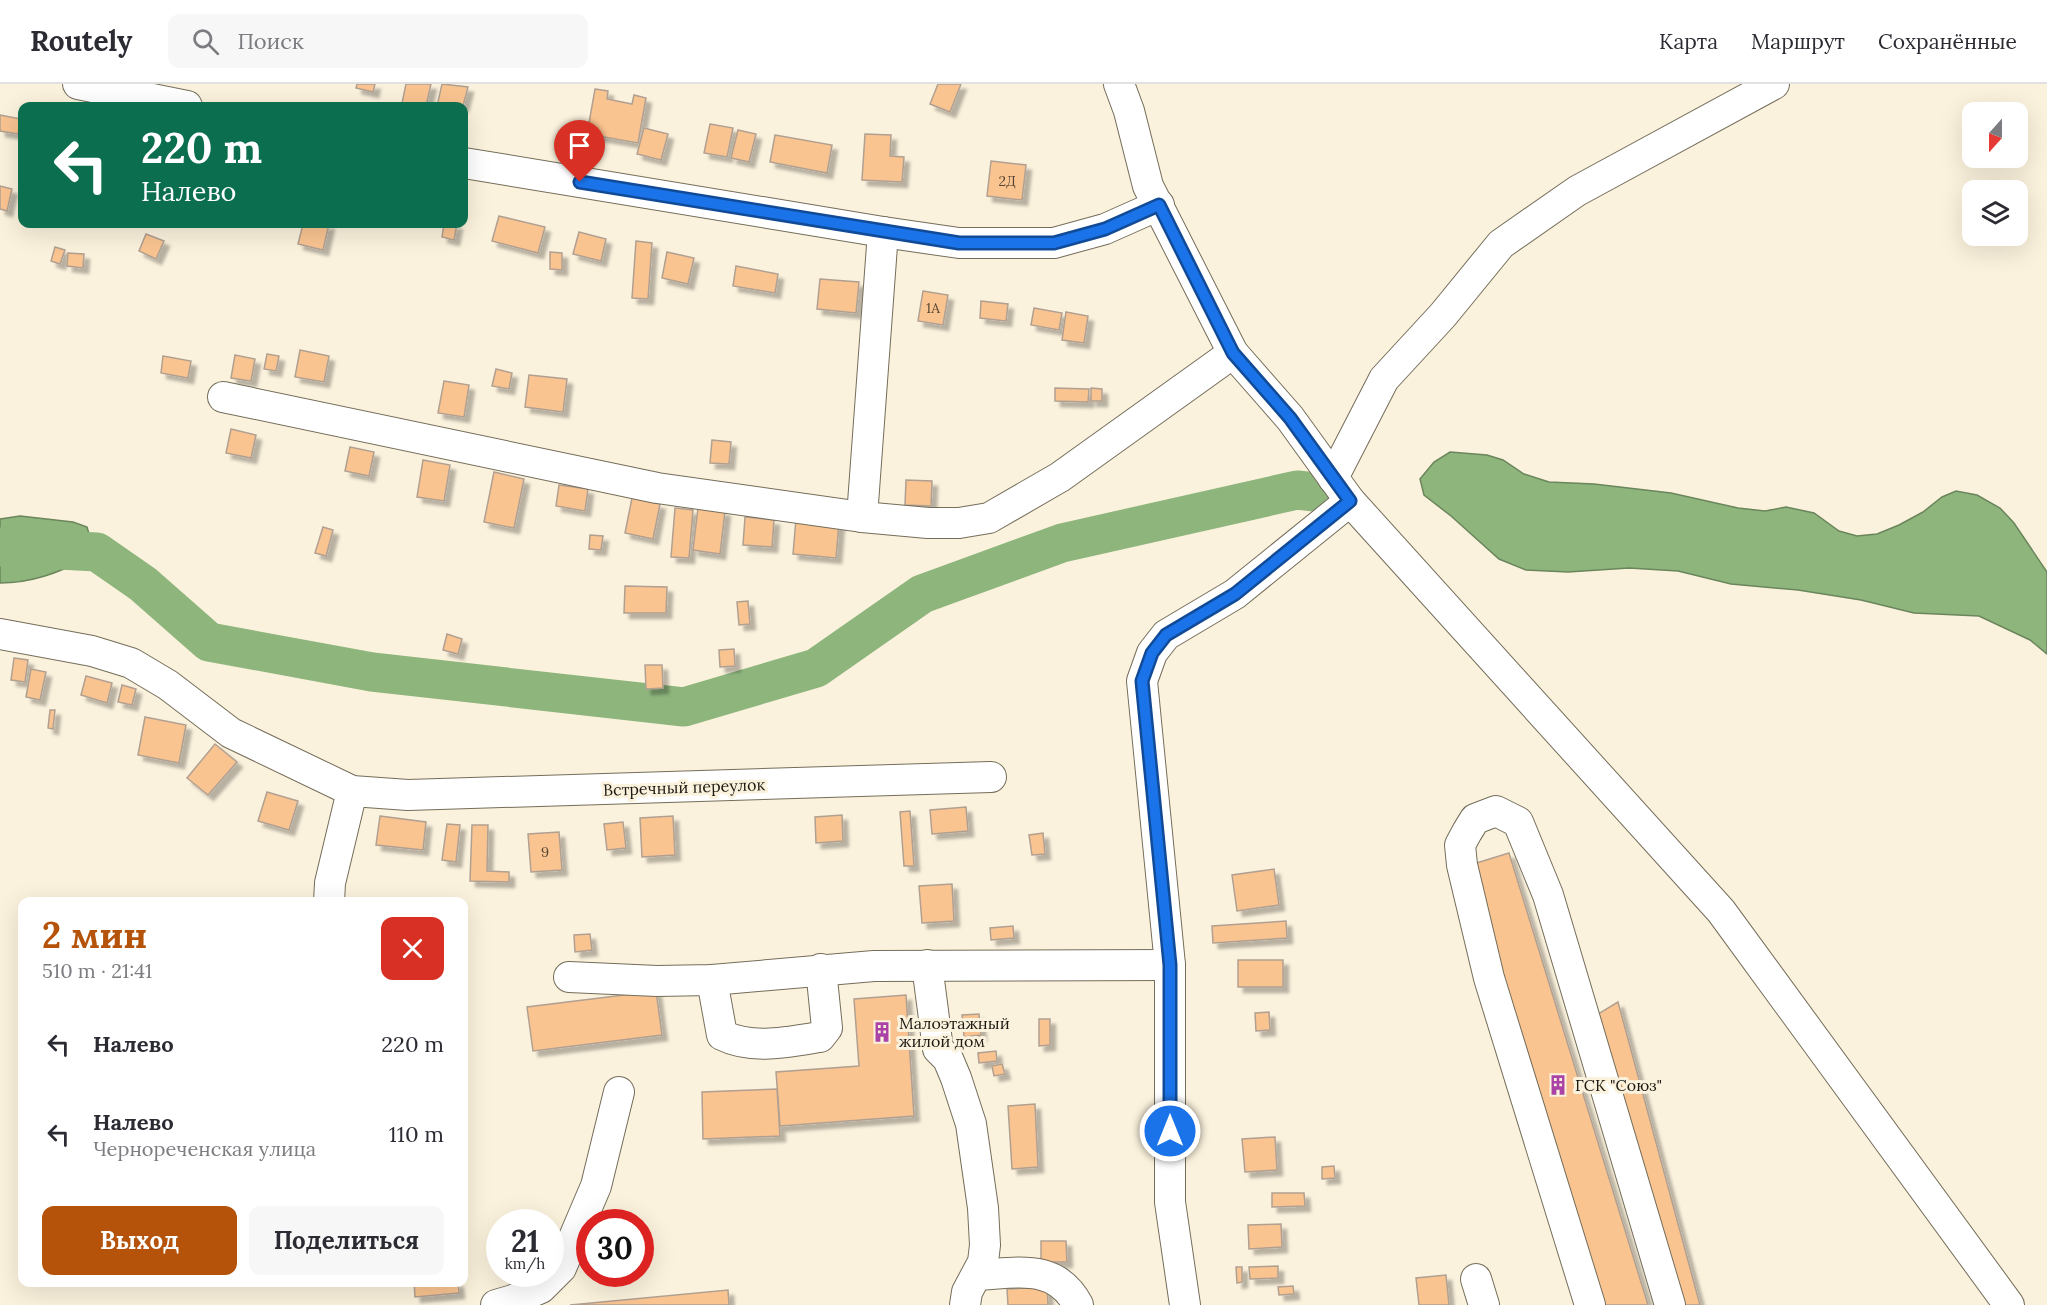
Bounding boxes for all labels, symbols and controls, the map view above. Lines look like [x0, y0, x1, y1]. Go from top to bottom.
search box [168, 14, 588, 68]
text: Routely [30, 23, 132, 59]
icon: search [189, 25, 222, 58]
text: Поиск [237, 27, 304, 55]
text: Карта [1659, 28, 1718, 55]
text: Маршрут [1751, 28, 1845, 55]
text: Сохранённые [1878, 28, 2017, 55]
north arrow [1962, 102, 2028, 168]
map controls [1962, 102, 2028, 246]
pin [554, 120, 605, 182]
text: 220 m [141, 121, 262, 175]
icon: left [42, 126, 120, 204]
icon: arrive [563, 129, 596, 162]
house number: 2Д [998, 172, 1016, 190]
text: Налево [141, 174, 236, 208]
button: layers [1962, 180, 2028, 246]
house number: 1А [926, 299, 940, 317]
street label: Встречный переулок [603, 774, 766, 800]
house number: 9 [541, 843, 549, 861]
text: 2 мин [42, 912, 147, 958]
button: close [381, 917, 444, 980]
text: 510 m · 21:41 [42, 958, 152, 983]
place label: Малоэтажный жилой дом [899, 1013, 1010, 1051]
building icon: Малоэтажный жилой дом [870, 1020, 894, 1044]
icon: left [42, 1028, 75, 1061]
text: Налево [93, 1030, 174, 1058]
text: 220 m [381, 1030, 444, 1058]
building icon: ГСК "Союз" [1546, 1073, 1570, 1097]
place label: ГСК "Союз" [1575, 1075, 1662, 1095]
position arrow [1138, 1099, 1202, 1163]
text: Налево [93, 1108, 174, 1136]
icon: left [42, 1118, 75, 1151]
text: 110 m [389, 1120, 444, 1148]
text: Чернореченская улица [93, 1136, 316, 1161]
button: Выход [42, 1206, 237, 1275]
button: Поделиться [249, 1206, 444, 1275]
speed limit sign: 30 [576, 1209, 654, 1287]
text: 21 [511, 1222, 539, 1260]
text: km/h [505, 1254, 545, 1273]

